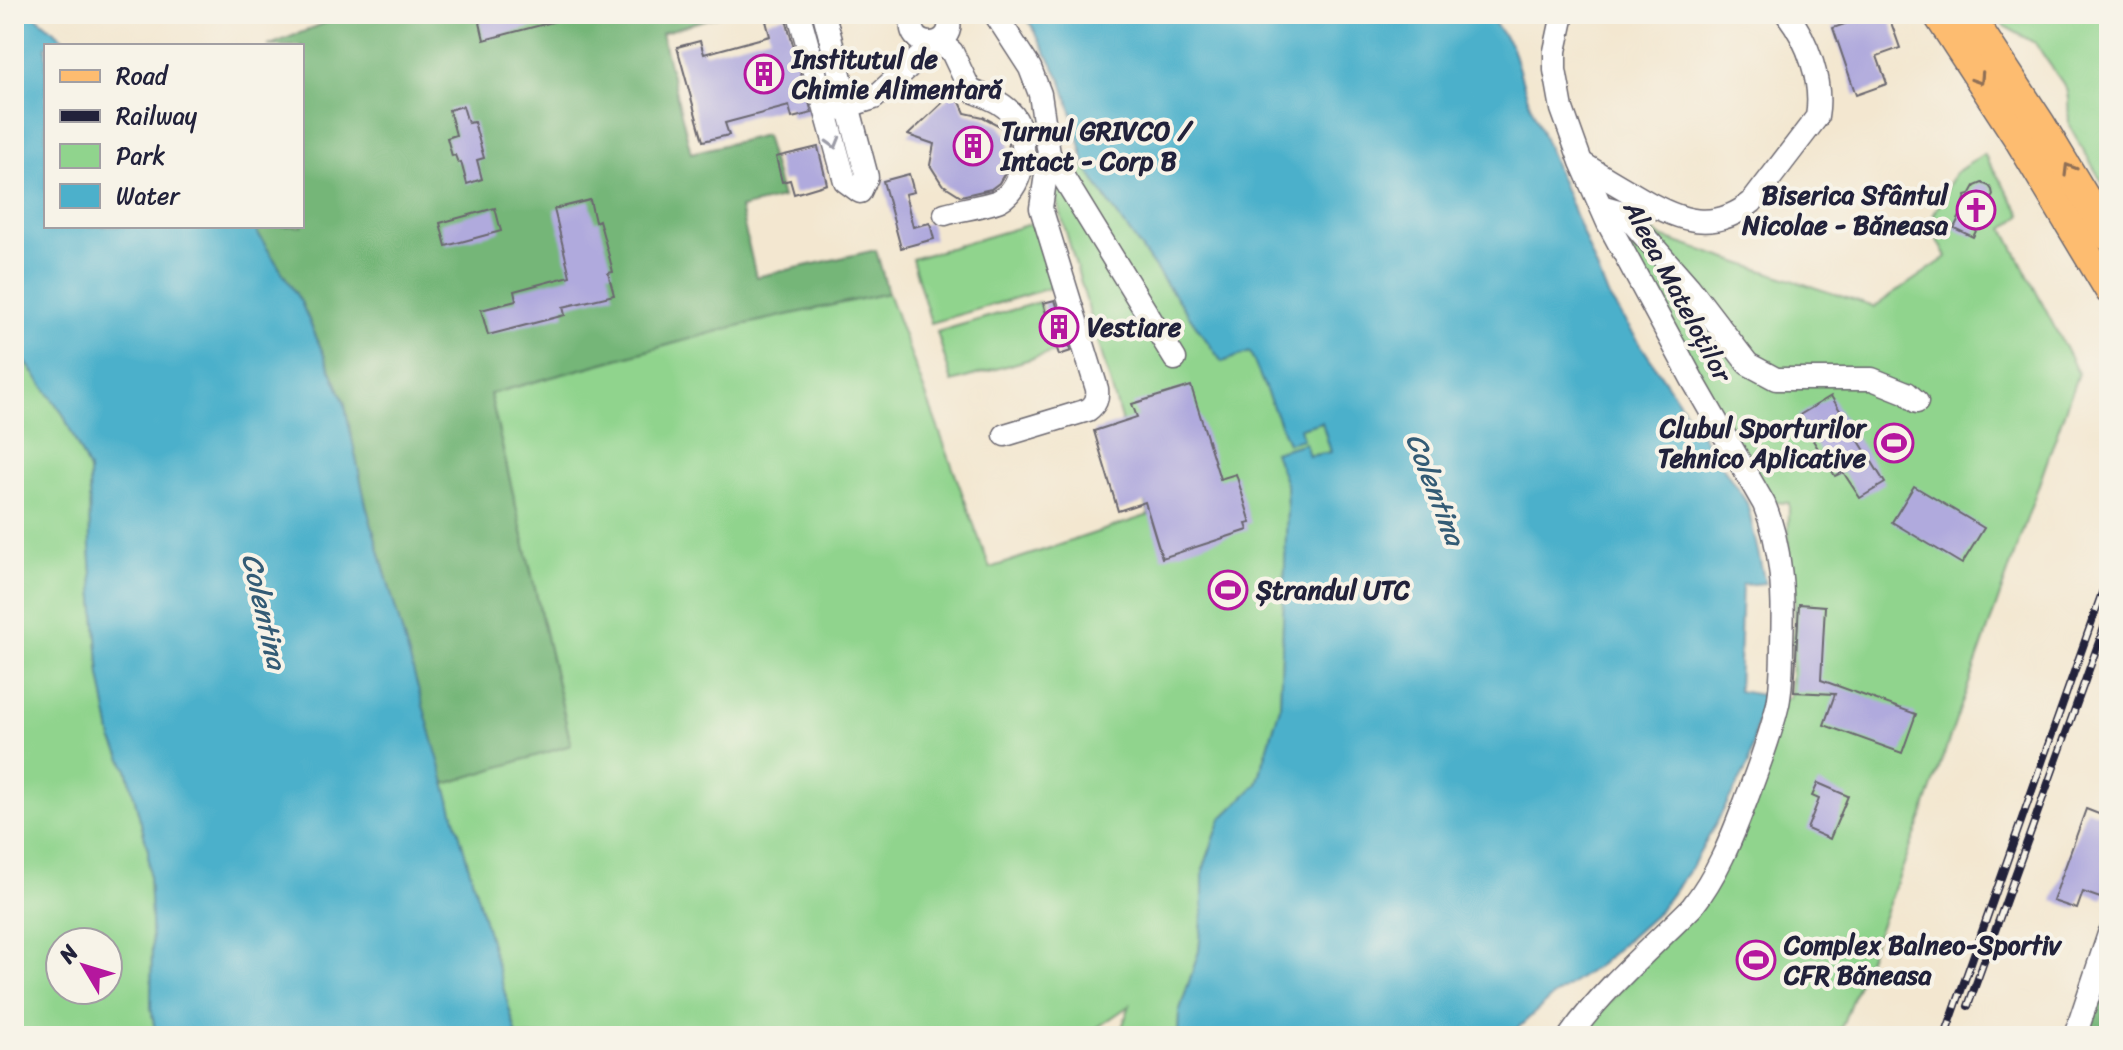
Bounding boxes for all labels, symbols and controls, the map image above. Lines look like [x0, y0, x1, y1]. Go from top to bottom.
place label: Institutul de Chimie Alimentară [790, 36, 1004, 112]
legend [44, 44, 304, 228]
building icon: Institutul de Chimie Alimentară [743, 53, 785, 95]
text: Road [116, 55, 170, 97]
one-way arrow [1970, 71, 1985, 85]
text: Railway [116, 95, 198, 137]
place label: Turnul GRIVCO / Intact - Corp B [999, 108, 1193, 184]
building icon: Turnul GRIVCO / Intact - Corp B [952, 125, 994, 167]
text: Park [116, 135, 165, 177]
one-way arrow [825, 136, 842, 150]
one-way arrow [2063, 163, 2079, 178]
place label: Biserica Sfântul Nicolae - Băneasa [1741, 172, 1950, 248]
text: Water [116, 175, 181, 217]
church icon: Biserica Sfântul Nicolae - Băneasa [1955, 189, 1997, 231]
street label: Aleea Mateloților [1610, 191, 1746, 391]
place label: Vestiare [1087, 304, 1182, 350]
building icon: Vestiare [1038, 306, 1080, 348]
place label: Clubul Sporturilor Tehnico Aplicative [1658, 405, 1868, 481]
sports icon: Clubul Sporturilor Tehnico Aplicative [1873, 422, 1915, 464]
water label: Colentina [1392, 426, 1480, 555]
water label: Colentina [227, 548, 302, 676]
place label: Ștrandul UTC [1255, 567, 1411, 613]
sports icon: Ștrandul UTC [1207, 569, 1249, 611]
place label: Complex Balneo-Sportiv CFR Băneasa [1783, 922, 2063, 998]
north arrow [44, 926, 124, 1006]
text: N [48, 935, 89, 973]
sports icon: Complex Balneo-Sportiv CFR Băneasa [1735, 939, 1777, 981]

